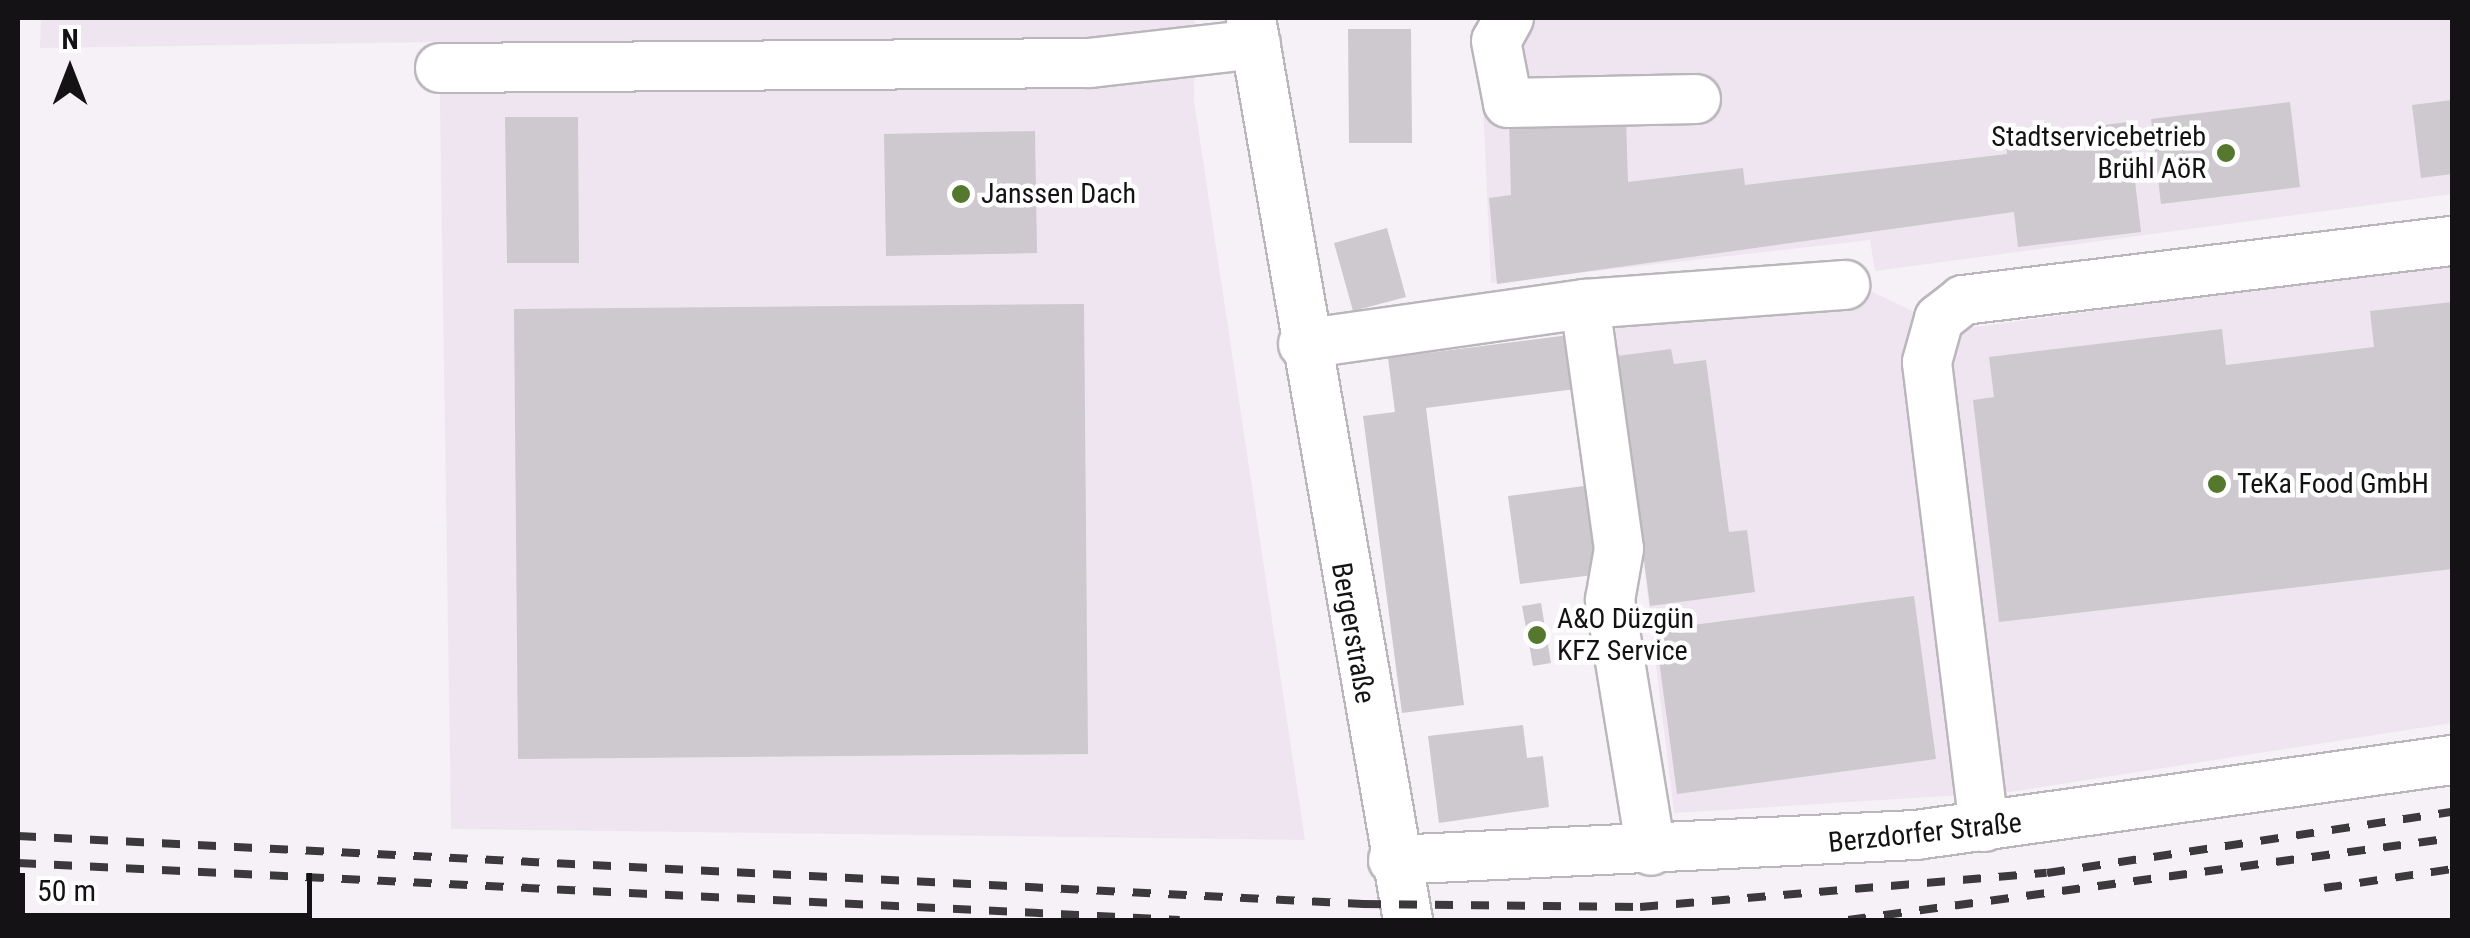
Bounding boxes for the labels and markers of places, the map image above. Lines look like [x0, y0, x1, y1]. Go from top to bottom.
place label: Stadtservicebetrieb Brühl AöR [1991, 120, 2206, 186]
marker: Stadtservicebetrieb Brühl AöR [2215, 142, 2237, 164]
place label: Janssen Dach [981, 177, 1136, 211]
marker: Janssen Dach [950, 183, 972, 205]
place label: TeKa Food GmbH [2237, 467, 2429, 501]
marker: TeKa Food GmbH [2206, 473, 2228, 495]
place label: A&O Düzgün KFZ Service [1557, 602, 1694, 668]
marker: A&O Düzgün KFZ Service [1526, 624, 1548, 646]

